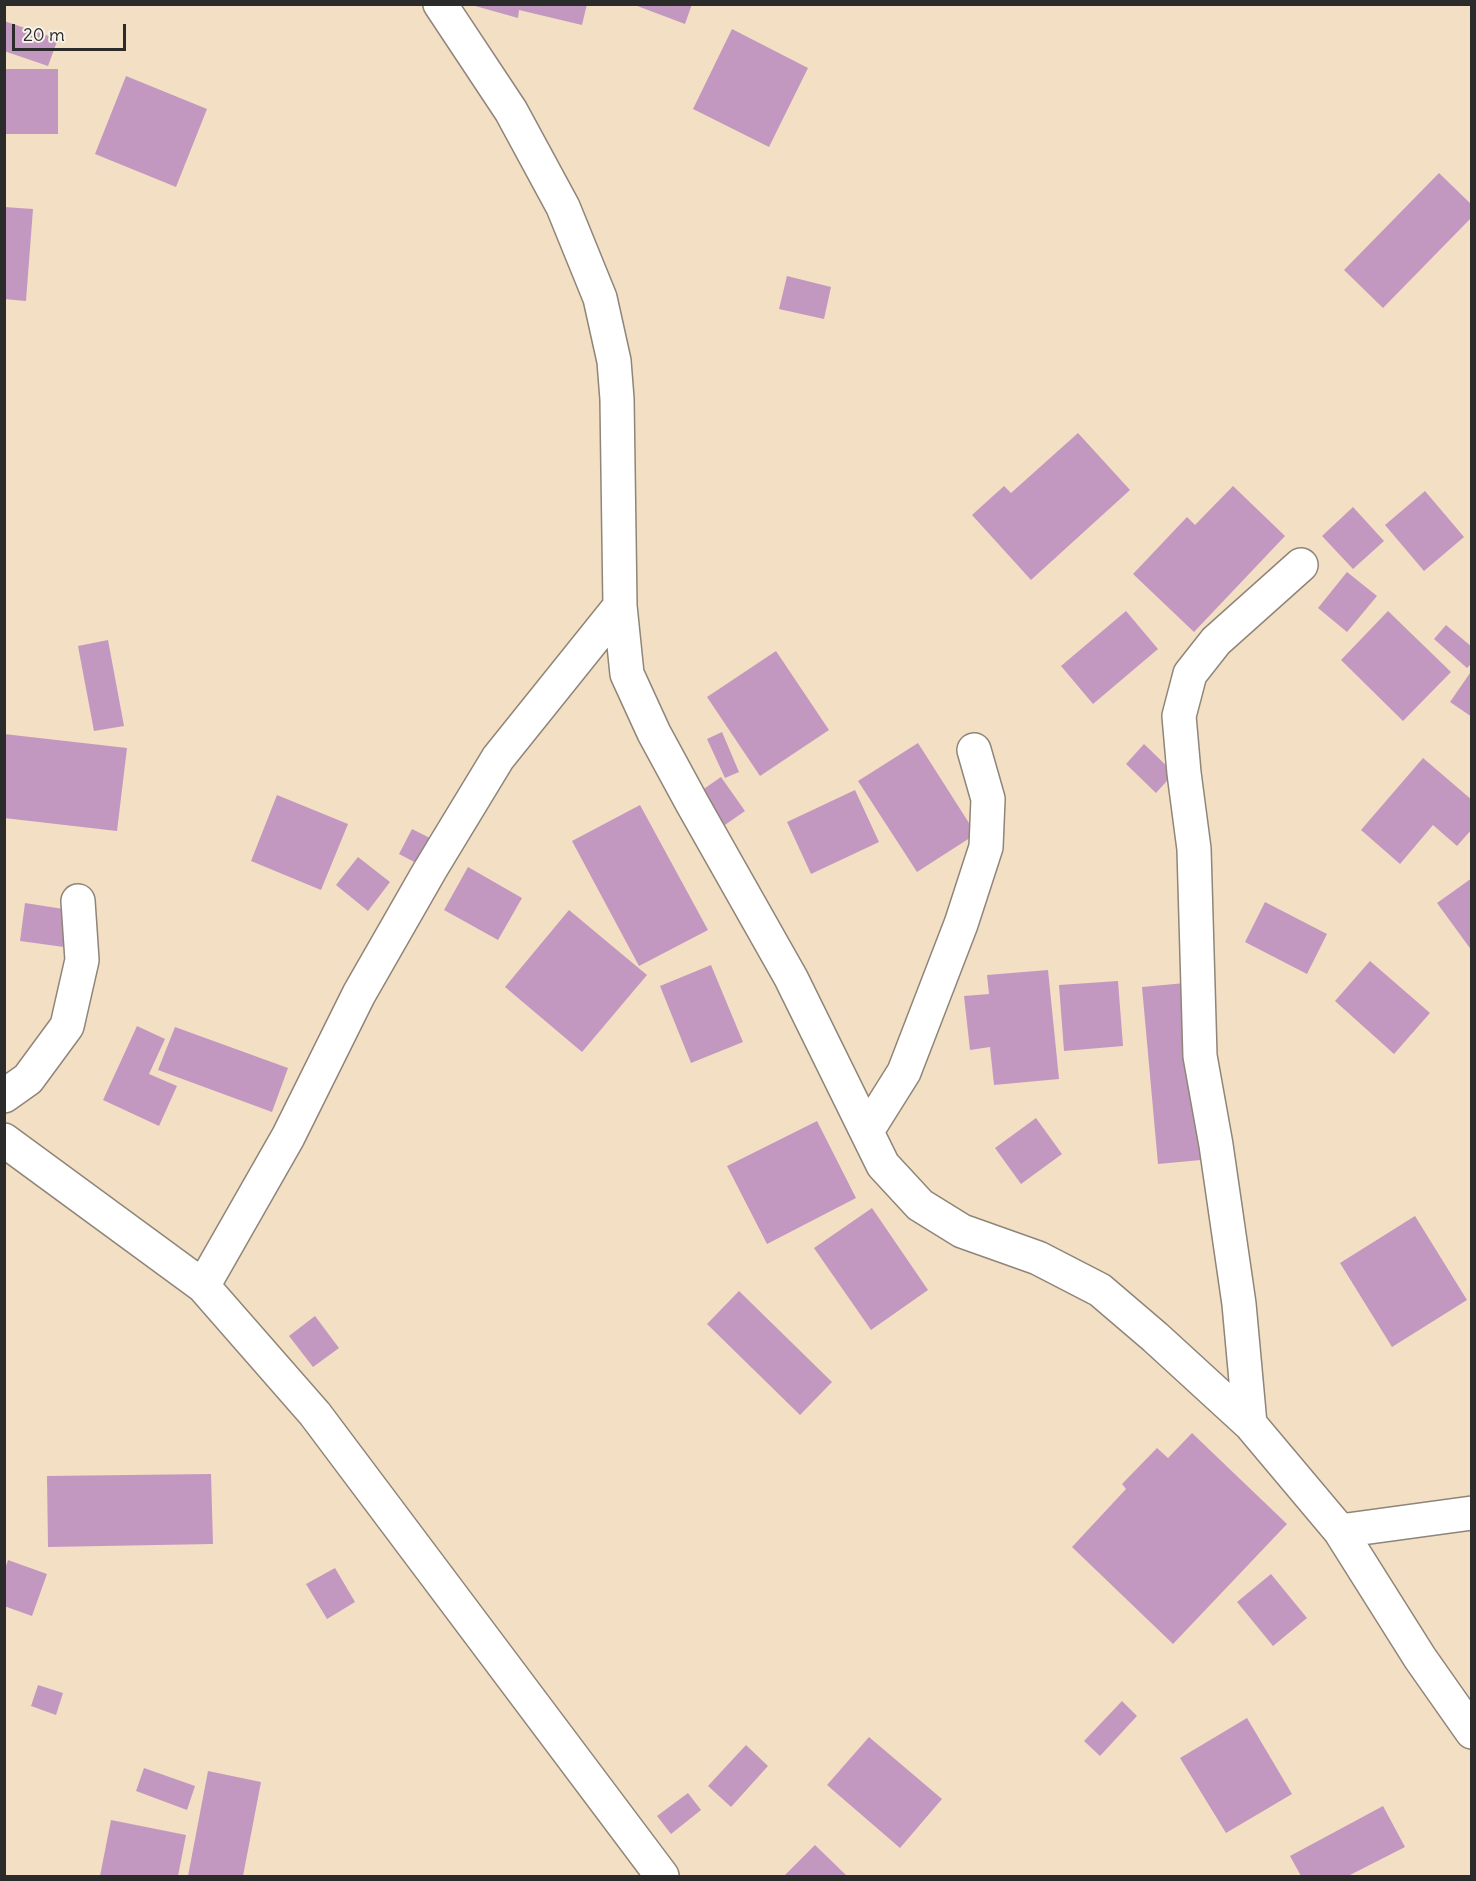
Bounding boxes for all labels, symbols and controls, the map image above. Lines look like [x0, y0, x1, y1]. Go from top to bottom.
scale bar [15, 12, 129, 50]
text: 20 m [23, 23, 65, 46]

